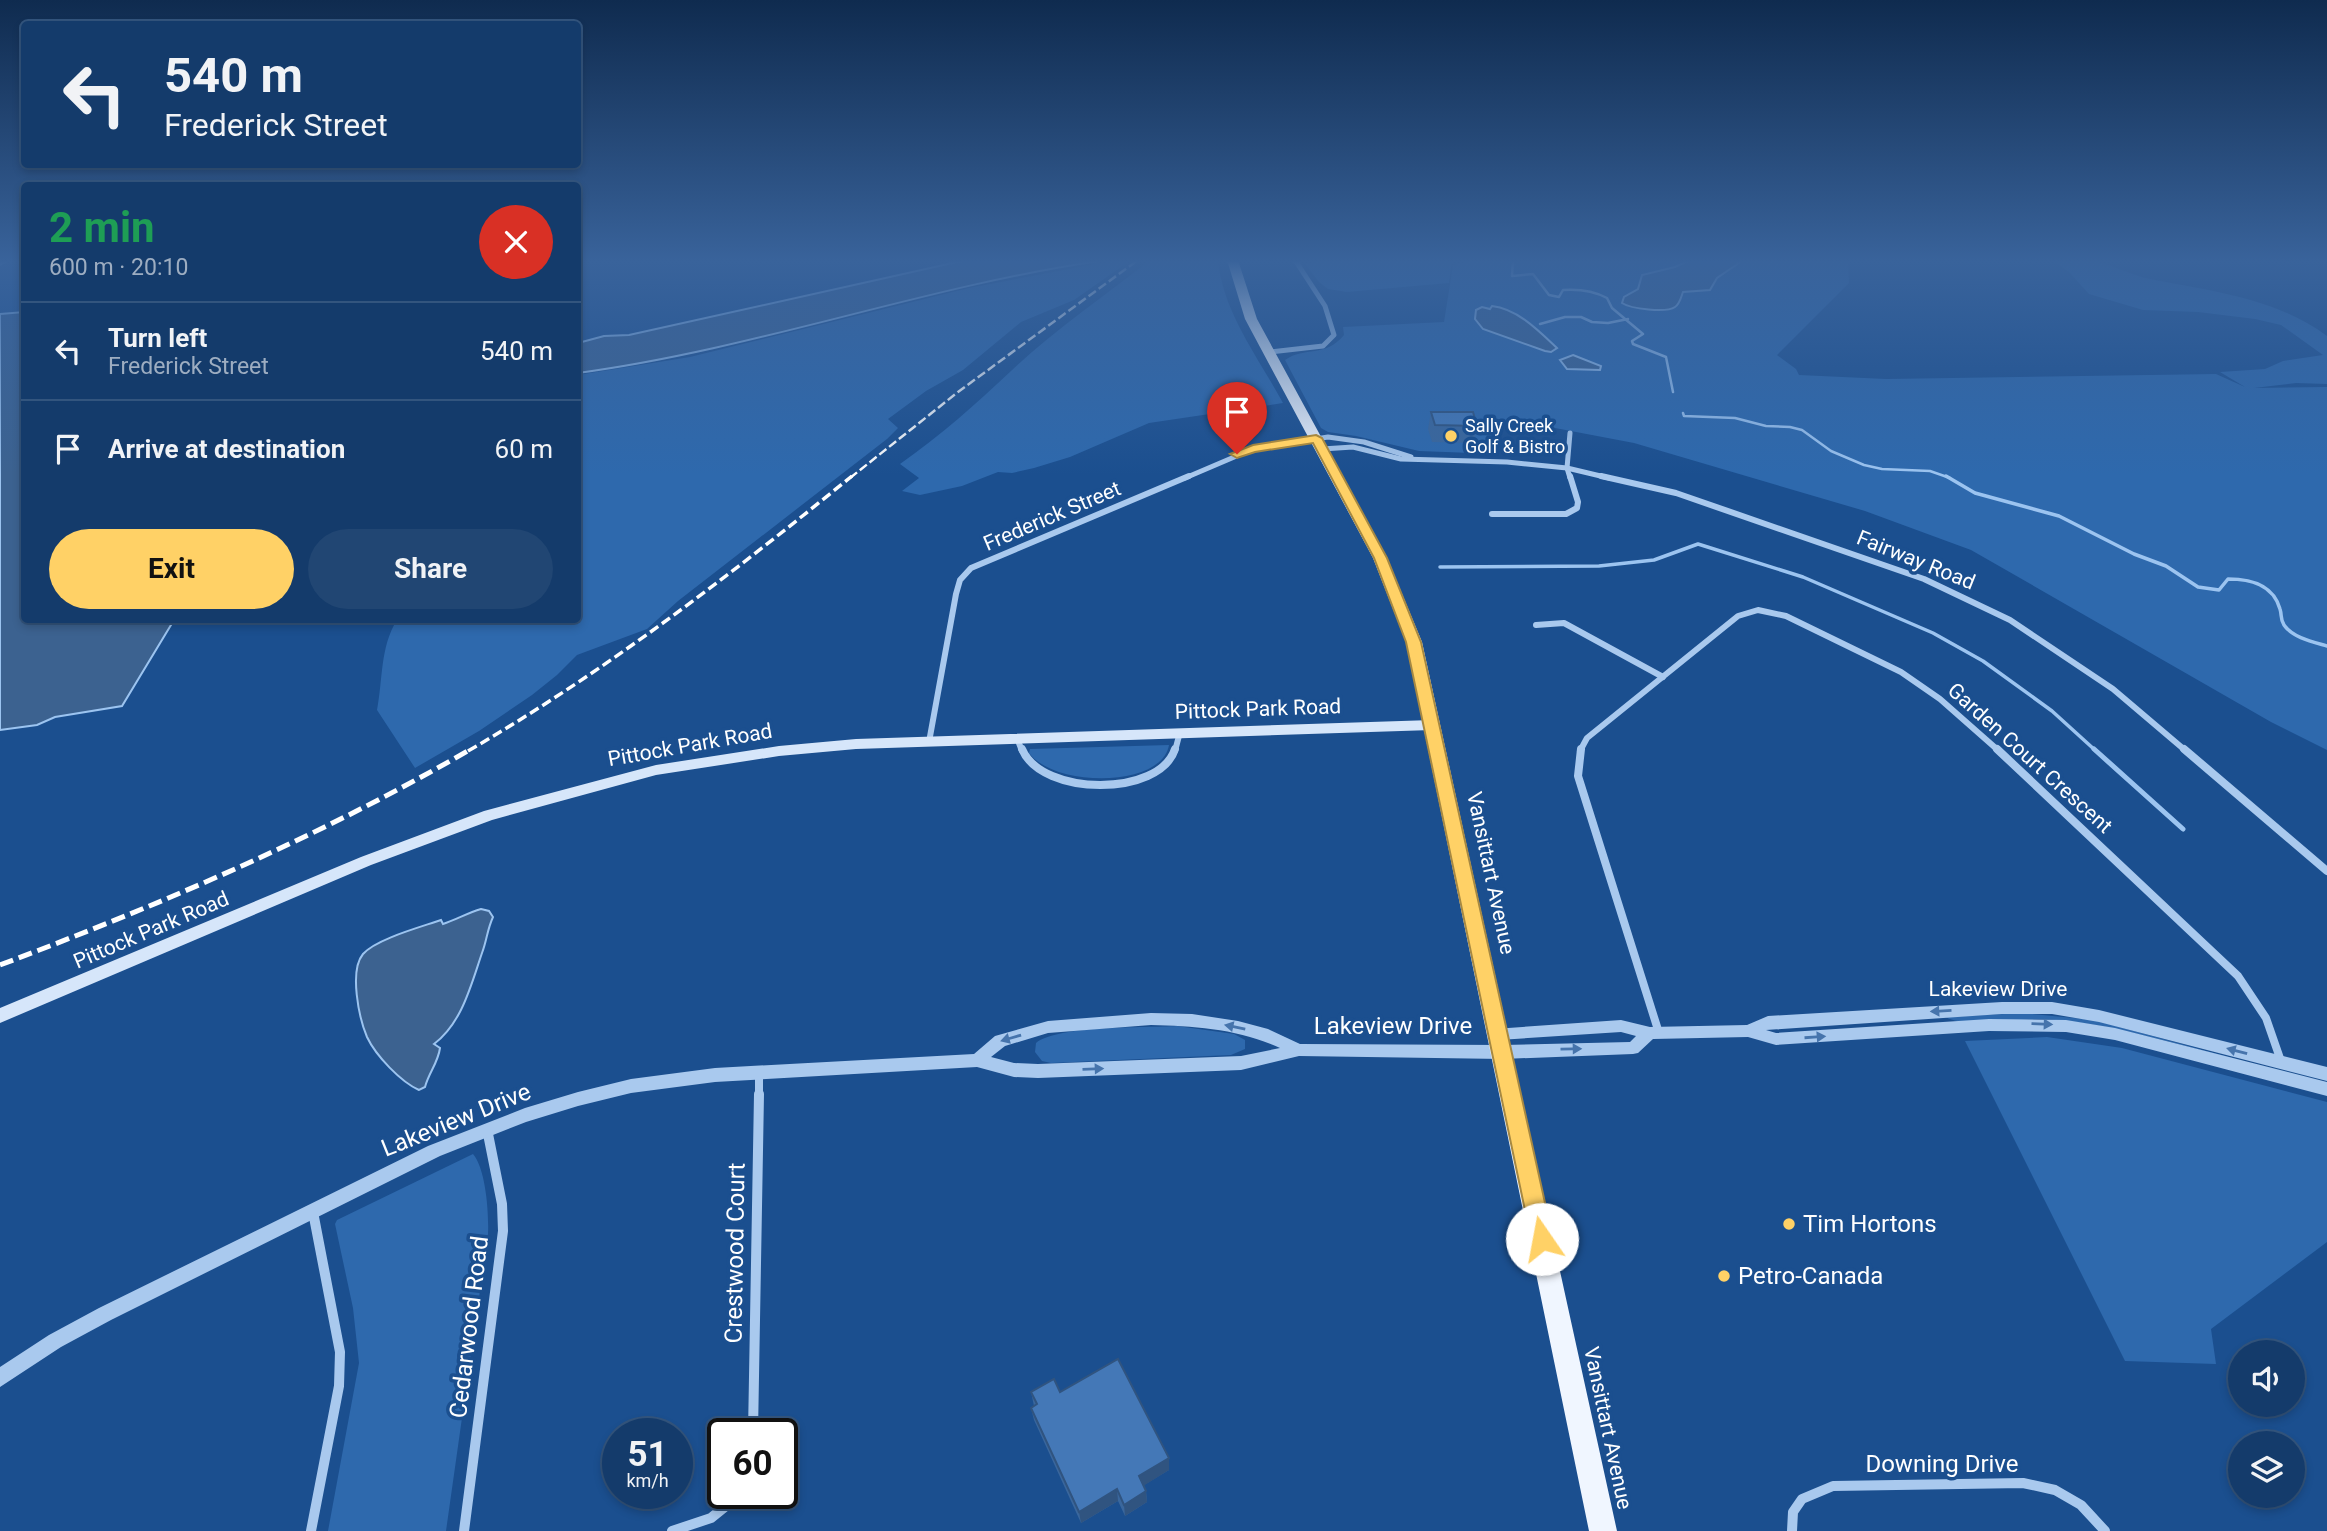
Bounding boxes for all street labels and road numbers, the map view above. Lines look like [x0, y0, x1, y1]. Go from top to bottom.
street label: Frederick Street [980, 476, 1124, 556]
street label: Fairway Road [1853, 525, 1979, 595]
street label: Garden Court Crescent [1943, 678, 2117, 838]
street label: Pittock Park Road [1174, 694, 1342, 724]
street label: Pittock Park Road [606, 719, 774, 771]
street label: Vansittart Avenue [1462, 790, 1520, 956]
street label: Pittock Park Road [70, 886, 232, 974]
street label: Lakeview Drive [1929, 977, 2067, 1001]
street label: Lakeview Drive [1314, 1012, 1472, 1040]
street label: Lakeview Drive [377, 1077, 535, 1163]
street label: Crestwood Court [719, 1162, 751, 1343]
street label: Cedarwood Road [444, 1234, 494, 1420]
street label: Vansittart Avenue [1579, 1345, 1637, 1511]
street label: Downing Drive [1865, 1450, 2019, 1478]

